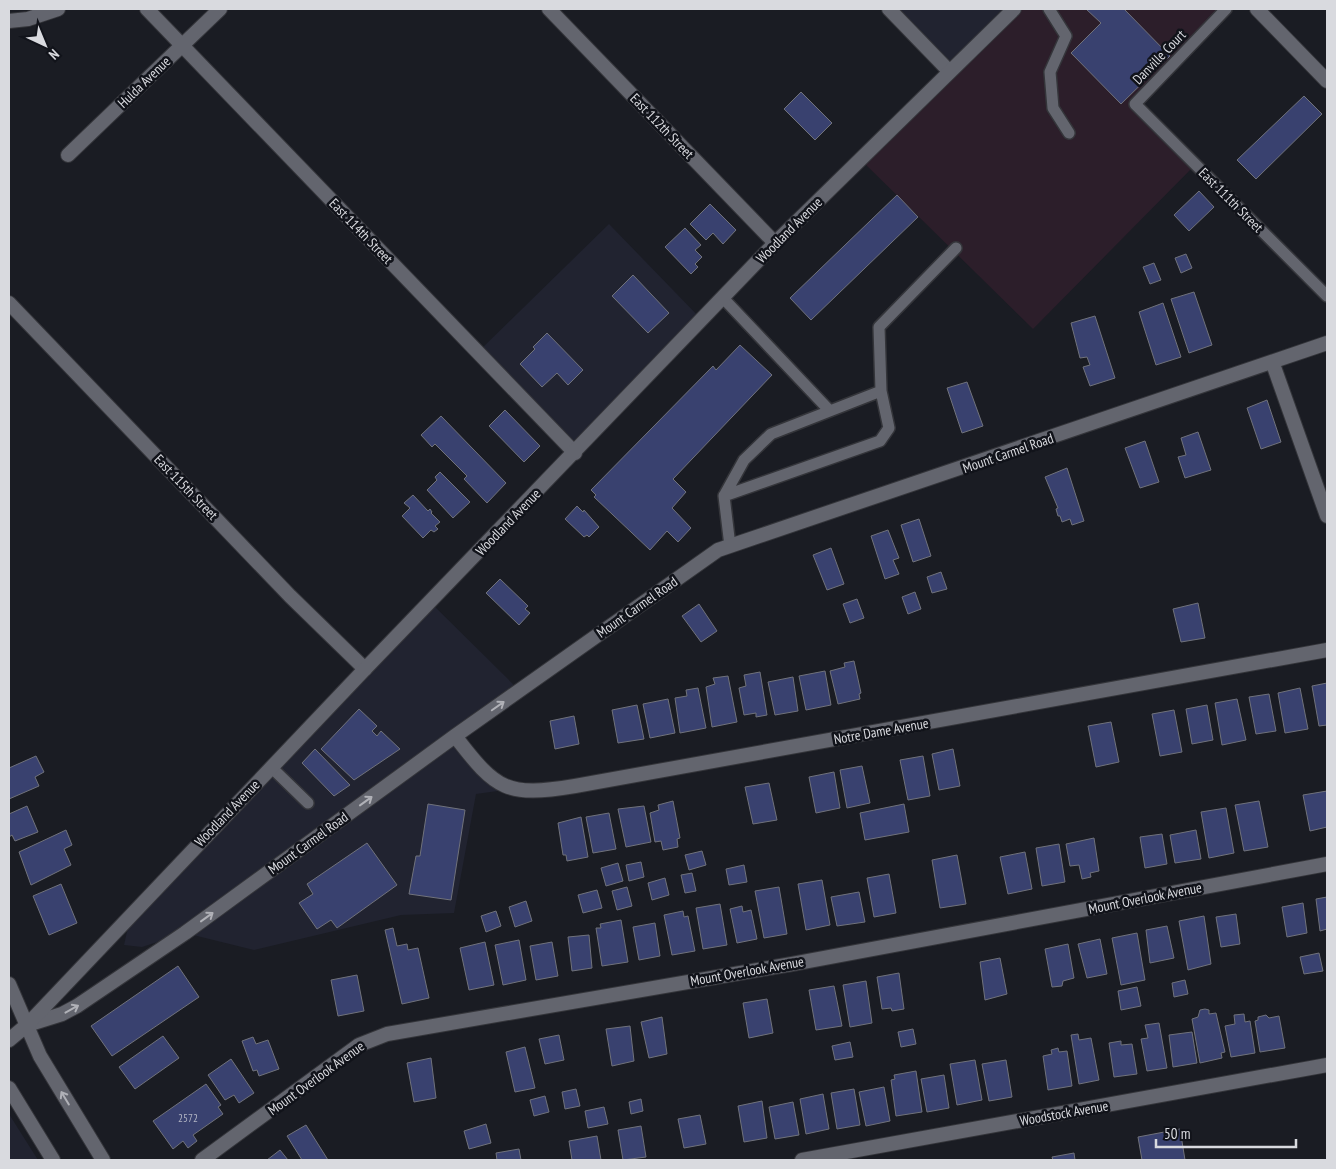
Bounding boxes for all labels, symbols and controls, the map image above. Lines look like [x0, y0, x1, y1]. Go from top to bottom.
north arrow [20, 20, 70, 70]
street label: Danville Court [1129, 26, 1190, 88]
text: N [45, 45, 63, 63]
street label: Hulda Avenue [114, 52, 174, 112]
street label: East 112th Street [626, 90, 698, 163]
street label: East 111th Street [1195, 164, 1267, 236]
street label: Woodland Avenue [752, 193, 826, 267]
street label: East 114th Street [325, 195, 397, 268]
street label: Mount Carmel Road [960, 429, 1056, 477]
street label: East 115th Street [150, 451, 222, 524]
street label: Woodland Avenue [472, 485, 545, 559]
street label: Mount Carmel Road [593, 572, 681, 642]
one-way arrow [491, 701, 505, 711]
street label: Notre Dame Avenue [832, 714, 930, 748]
street label: Woodland Avenue [191, 776, 264, 850]
one-way arrow [359, 796, 373, 806]
street label: Mount Carmel Road [264, 808, 352, 878]
street label: Mount Overlook Avenue [1087, 878, 1203, 918]
one-way arrow [200, 912, 213, 923]
street label: Mount Overlook Avenue [689, 952, 805, 990]
one-way arrow [65, 1004, 80, 1014]
street label: Mount Overlook Avenue [264, 1037, 368, 1119]
one-way arrow [59, 1091, 69, 1105]
street label: Woodstock Avenue [1018, 1096, 1110, 1130]
house number: 2572 [178, 1111, 198, 1125]
scale bar [1156, 1116, 1296, 1148]
text: 50 m [1164, 1124, 1190, 1143]

